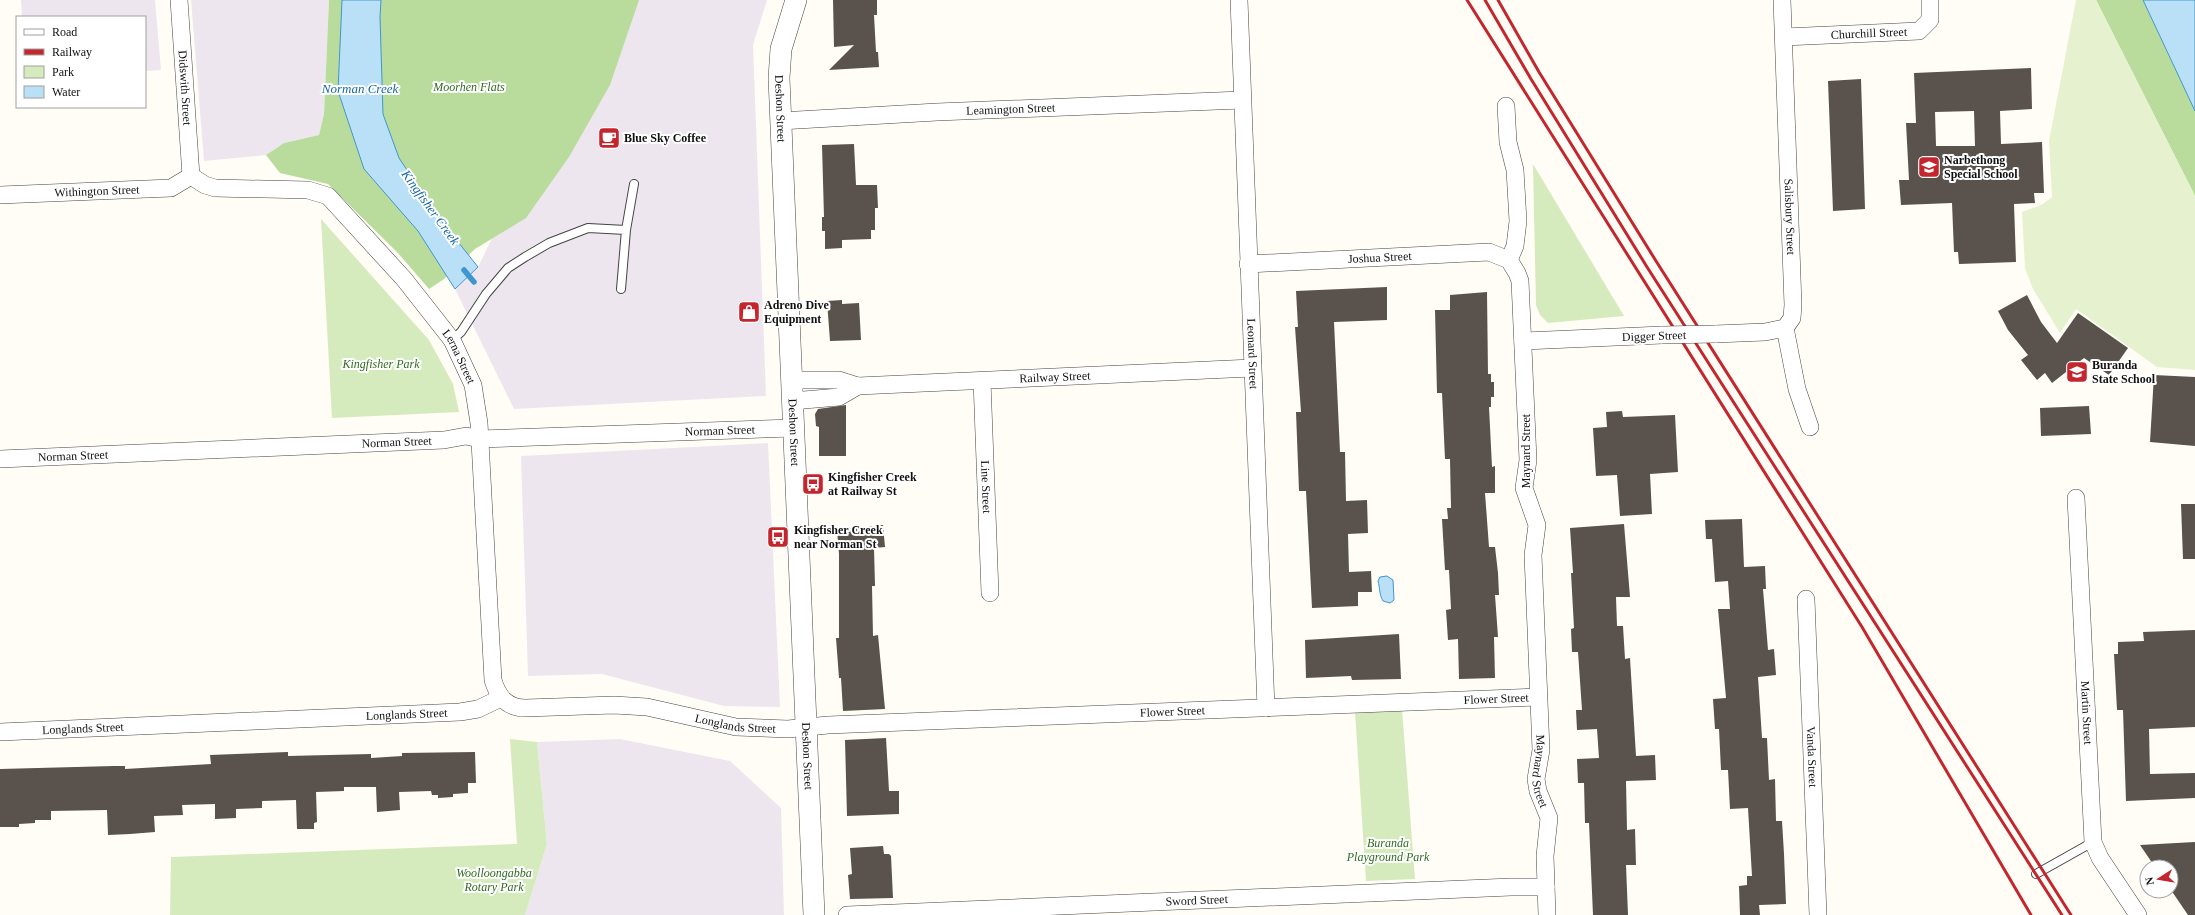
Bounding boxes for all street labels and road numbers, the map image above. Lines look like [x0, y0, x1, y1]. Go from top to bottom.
street label: Churchill Street [1830, 25, 1908, 42]
street label: Didswith Street [175, 50, 195, 126]
street label: Deshon Street [772, 75, 789, 143]
street label: Leamington Street [966, 100, 1056, 118]
street label: Salisbury Street [1781, 178, 1798, 256]
street label: Withington Street [54, 182, 140, 200]
street label: Joshua Street [1348, 249, 1413, 266]
street label: Leonard Street [1244, 318, 1261, 390]
street label: Lerna Street [439, 327, 479, 386]
street label: Digger Street [1622, 328, 1687, 344]
street label: Railway Street [1019, 368, 1091, 386]
street label: Deshon Street [785, 398, 802, 467]
street label: Maynard Street [1519, 413, 1533, 488]
street label: Norman Street [684, 422, 756, 439]
street label: Norman Street [361, 434, 433, 451]
street label: Norman Street [37, 447, 109, 464]
street label: Line Street [978, 460, 994, 514]
street label: Martin Street [2078, 681, 2095, 746]
street label: Flower Street [1463, 690, 1530, 707]
street label: Flower Street [1140, 703, 1206, 720]
street label: Longlands Street [365, 706, 448, 723]
street label: Longlands Street [694, 711, 777, 736]
street label: Longlands Street [42, 720, 125, 737]
street label: Deshon Street [799, 722, 816, 791]
street label: Vanda Street [1804, 726, 1820, 788]
street label: Maynard Street [1529, 734, 1551, 810]
street label: Sword Street [1165, 892, 1229, 909]

